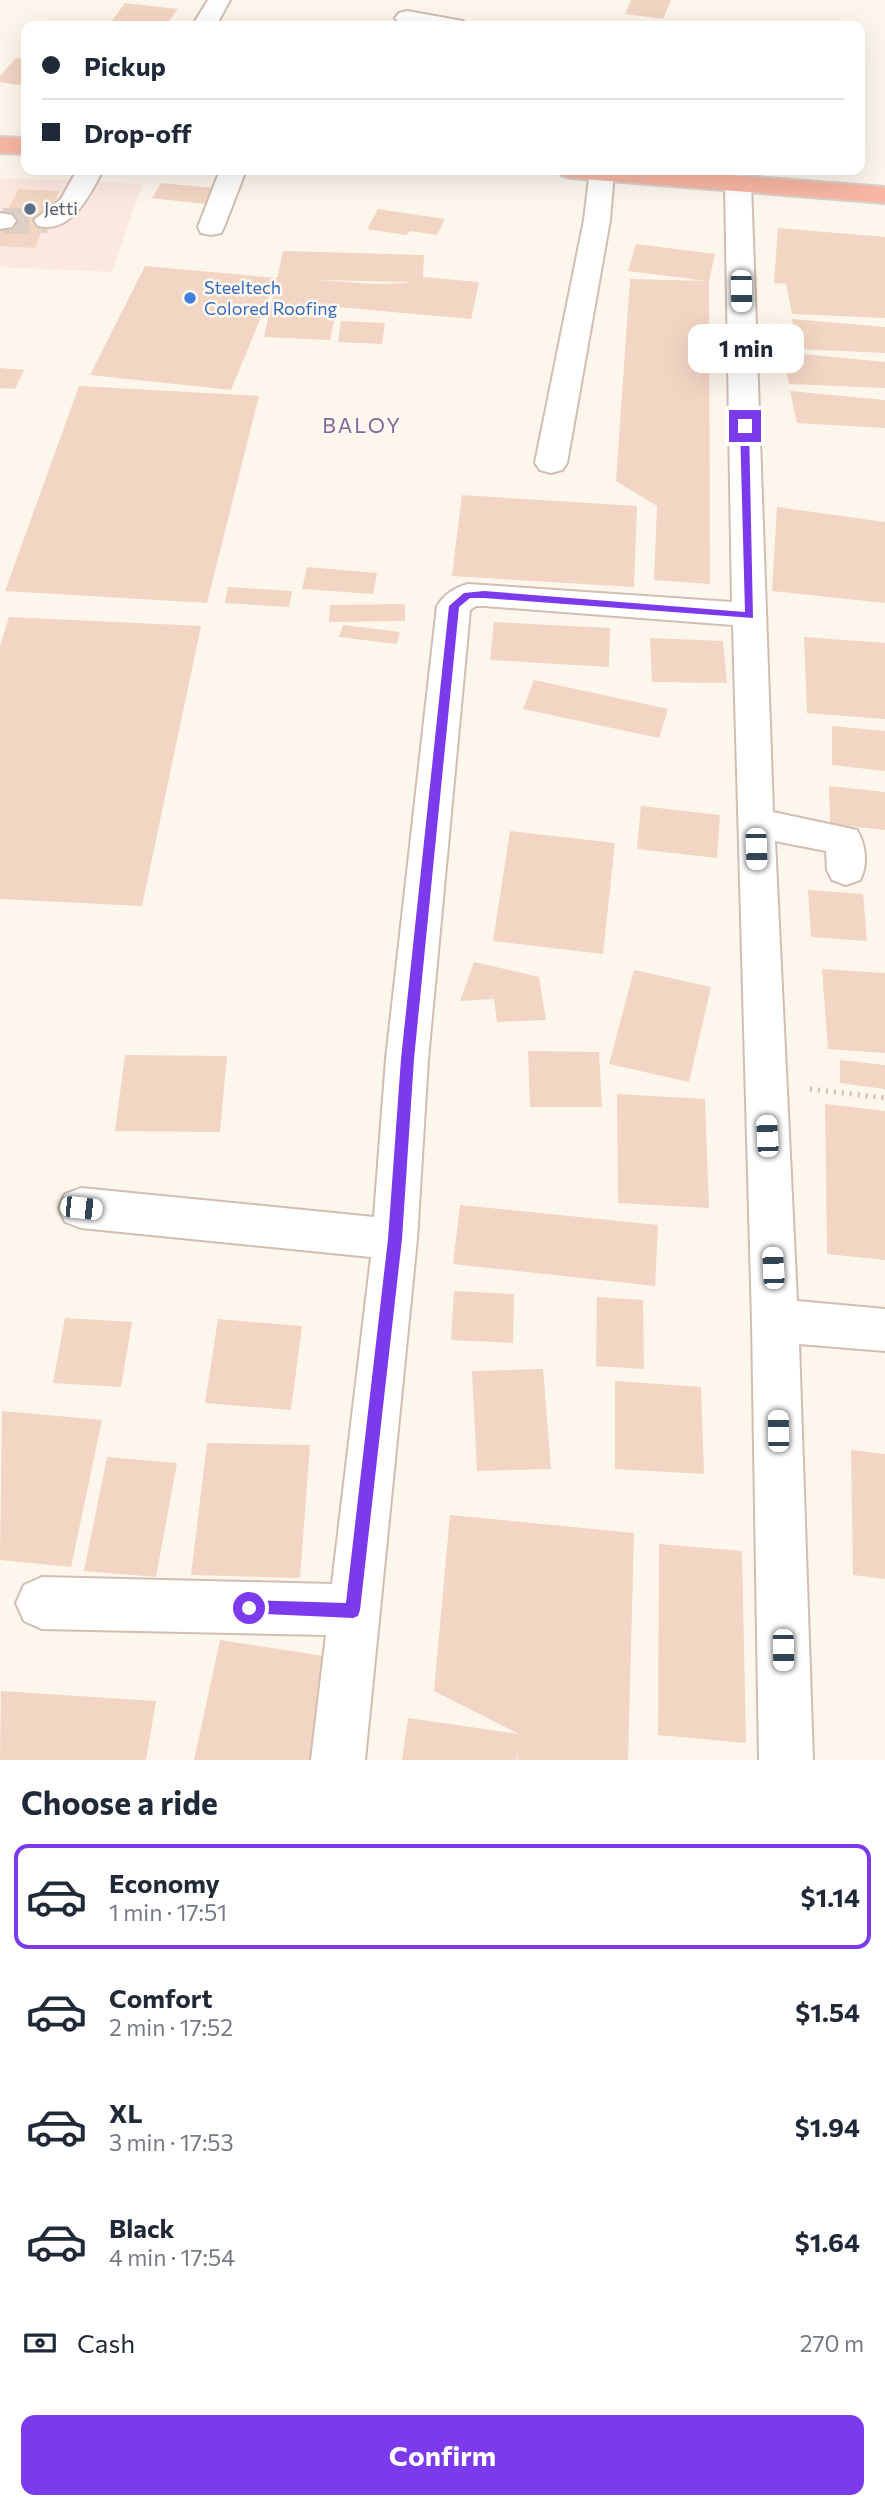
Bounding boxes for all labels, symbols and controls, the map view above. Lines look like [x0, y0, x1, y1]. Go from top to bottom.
text: Pickup [84, 50, 166, 81]
text: Drop-off [84, 117, 191, 148]
place label: Jetti [44, 197, 78, 219]
marker: Jetti [22, 201, 38, 217]
car [731, 270, 752, 312]
place label: Steeltech Colored Roofing [204, 276, 338, 319]
marker: Steeltech Colored Roofing [182, 290, 198, 306]
callout: 1 min [687, 324, 803, 374]
text: 1 min [719, 334, 773, 362]
route end [729, 410, 761, 442]
district label: BALOY [322, 412, 402, 437]
car [745, 828, 768, 870]
car [756, 1114, 779, 1158]
car [60, 1195, 103, 1221]
car [762, 1246, 785, 1290]
car [768, 1410, 789, 1452]
route start [233, 1592, 265, 1624]
car [773, 1629, 794, 1671]
text: Choose a ride [21, 1782, 218, 1822]
icon: car [25, 1865, 88, 1928]
text: Economy [109, 1867, 220, 1898]
text: $1.14 [801, 1881, 860, 1912]
text: 1 min · 17:51 [109, 1898, 227, 1926]
icon: car [25, 1980, 88, 2043]
text: Comfort [109, 1982, 212, 2013]
text: $1.54 [795, 1996, 860, 2027]
text: 2 min · 17:52 [109, 2013, 233, 2041]
icon: car [25, 2095, 88, 2158]
text: XL [109, 2097, 143, 2128]
text: $1.94 [795, 2111, 860, 2142]
text: 3 min · 17:53 [109, 2128, 234, 2156]
icon: car [25, 2210, 88, 2273]
text: Black [109, 2212, 175, 2243]
text: $1.64 [795, 2226, 860, 2257]
text: 4 min · 17:54 [109, 2243, 235, 2271]
icon: cash [21, 2324, 59, 2362]
text: Cash [77, 2327, 135, 2358]
text: 270 m [800, 2329, 864, 2357]
button: Confirm [21, 2415, 864, 2495]

